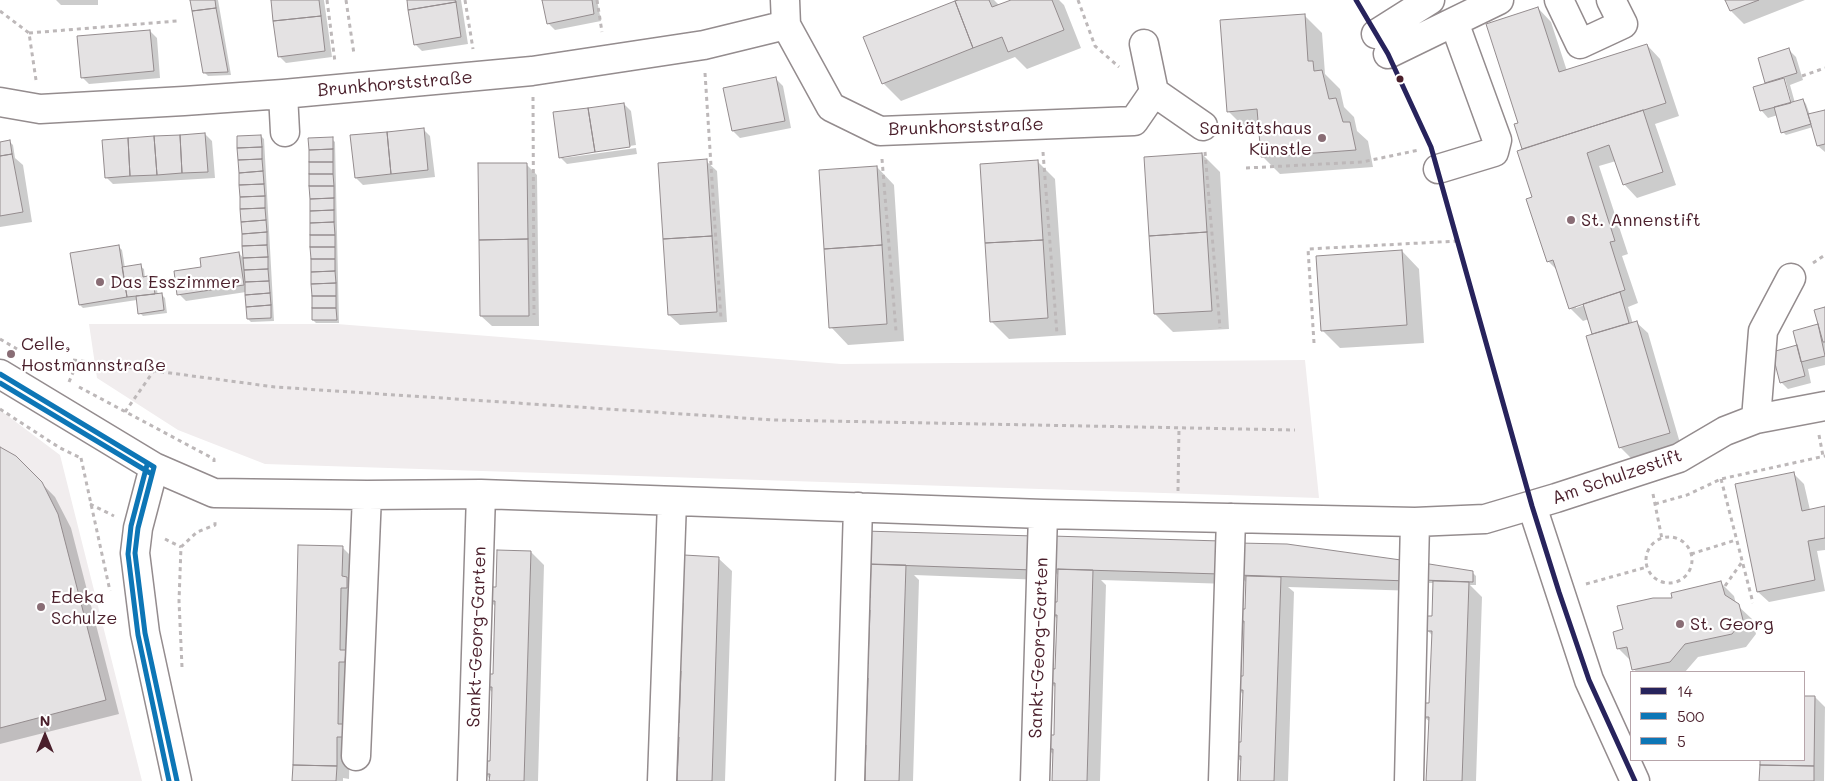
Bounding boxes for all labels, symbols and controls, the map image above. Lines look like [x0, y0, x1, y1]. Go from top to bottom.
street label: Brunkhorststraße [317, 66, 473, 102]
unlabelled marker [1395, 74, 1405, 84]
street label: Brunkhorststraße [888, 113, 1044, 141]
place label: Sanitätshaus Künstle [1199, 117, 1312, 160]
marker: Sanitätshaus Künstle [1316, 132, 1328, 144]
place label: St. Annenstift [1581, 209, 1701, 231]
marker: St. Annenstift [1565, 214, 1577, 226]
place label: Das Esszimmer [110, 271, 240, 293]
marker: Das Esszimmer [94, 276, 106, 288]
place label: Celle, Hostmannstraße [21, 333, 166, 376]
marker: Celle, Hostmannstraße [5, 348, 17, 360]
street label: Am Schulzestift [1549, 445, 1685, 509]
street label: Sankt-Georg-Garten [463, 546, 491, 728]
street label: Sankt-Georg-Garten [1025, 557, 1053, 739]
place label: Edeka Schulze [51, 586, 117, 628]
marker: Edeka Schulze [35, 601, 47, 613]
place label: St. Georg [1690, 613, 1774, 635]
marker: St. Georg [1674, 618, 1686, 630]
legend [1630, 671, 1805, 761]
text: 14 [1677, 681, 1693, 701]
text: 500 [1677, 706, 1704, 726]
north arrow [20, 711, 70, 761]
text: N [40, 711, 50, 730]
text: 5 [1677, 731, 1686, 751]

